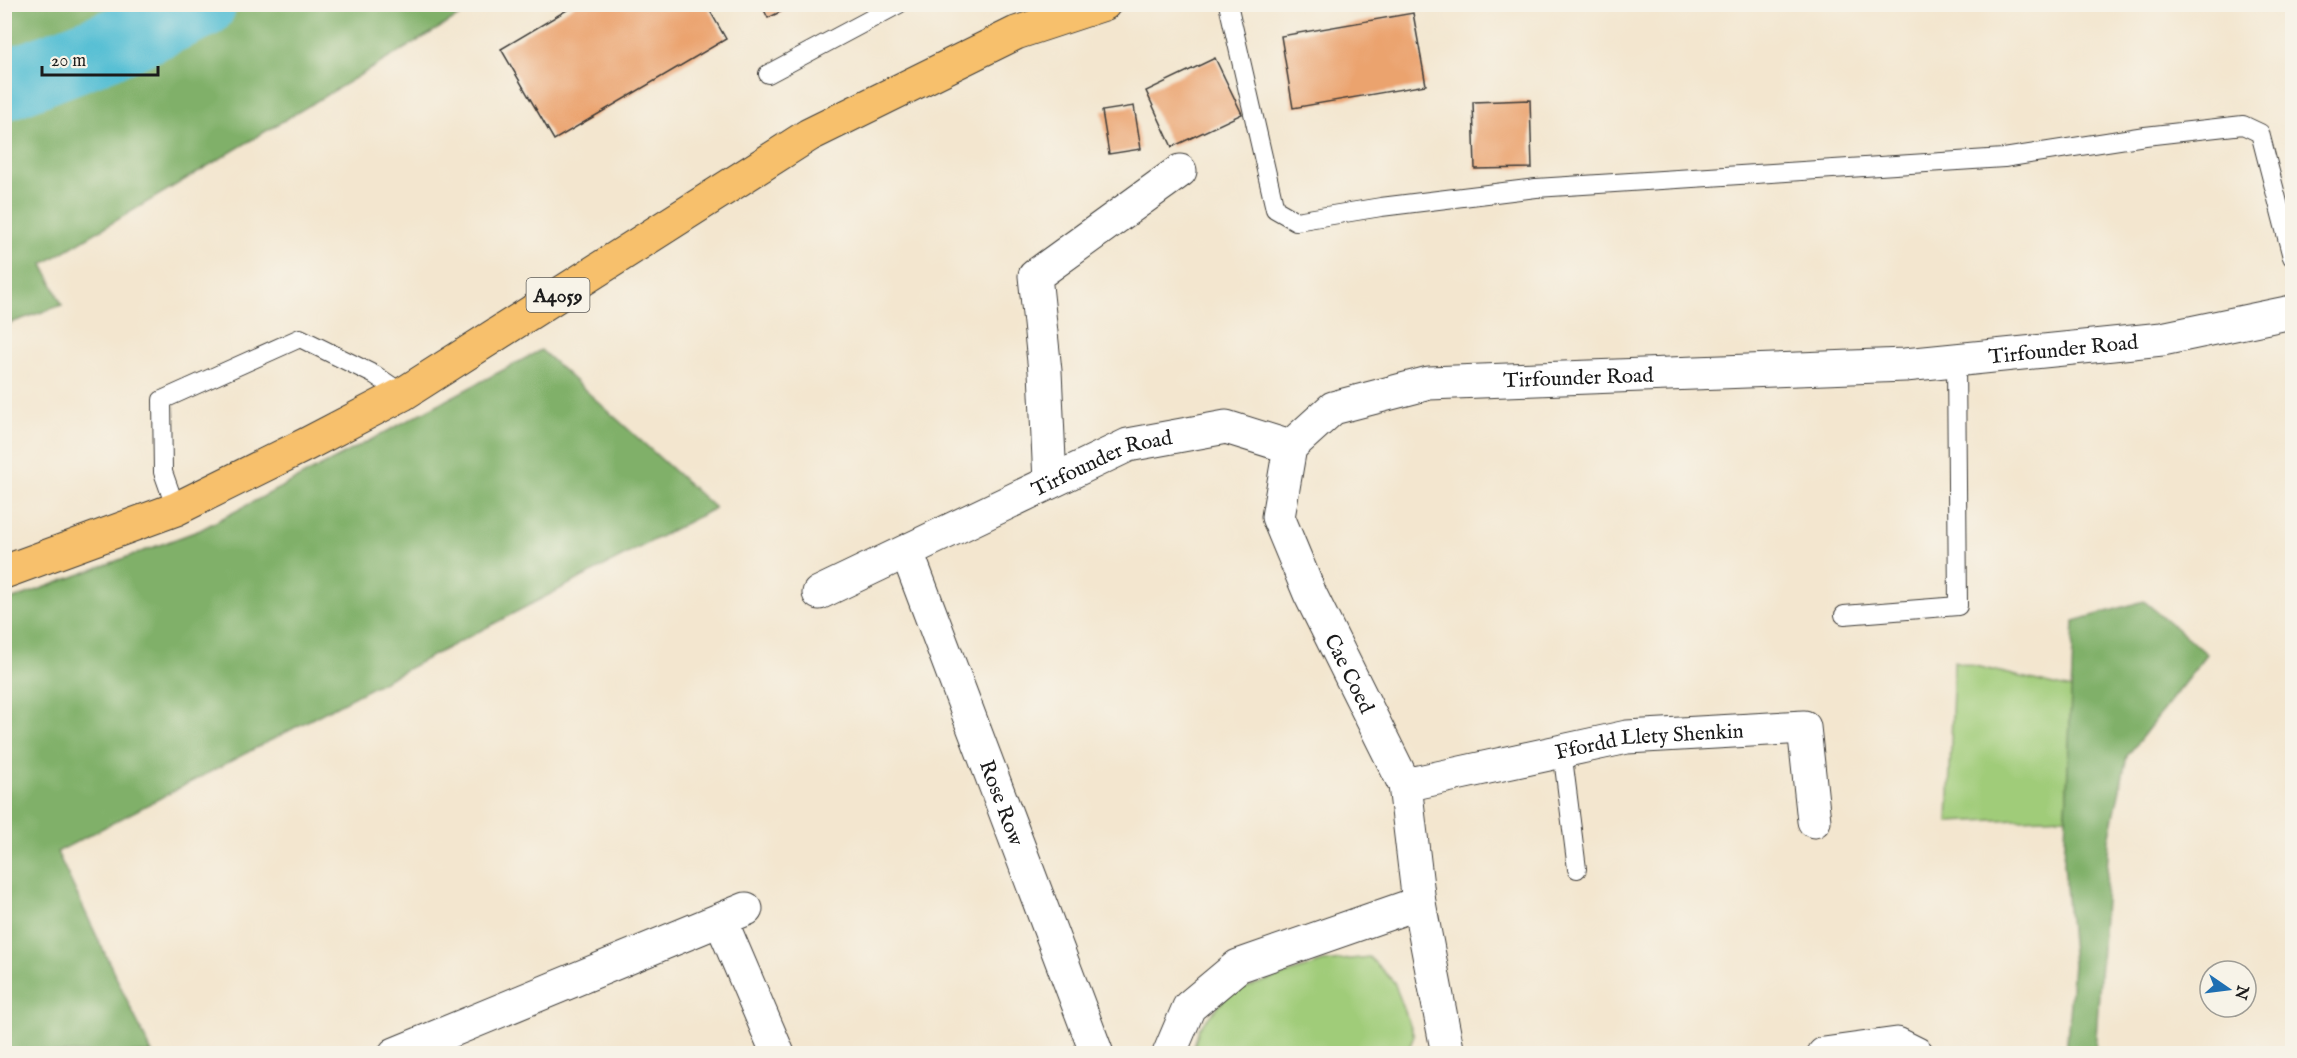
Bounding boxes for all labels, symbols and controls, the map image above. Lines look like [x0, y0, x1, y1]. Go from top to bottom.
scale bar [42, 39, 158, 77]
text: 20 m [51, 50, 86, 73]
road number: A4059 [526, 278, 590, 312]
street label: Tirfounder Road [1987, 329, 2140, 371]
street label: Tirfounder Road [1503, 362, 1655, 395]
street label: Tirfounder Road [1028, 425, 1175, 504]
street label: Cae Coed [1317, 630, 1380, 719]
street label: Ffordd Llety Shenkin [1553, 718, 1744, 767]
street label: Rose Row [972, 756, 1029, 851]
north arrow [2198, 959, 2258, 1019]
text: N [2229, 982, 2252, 1001]

